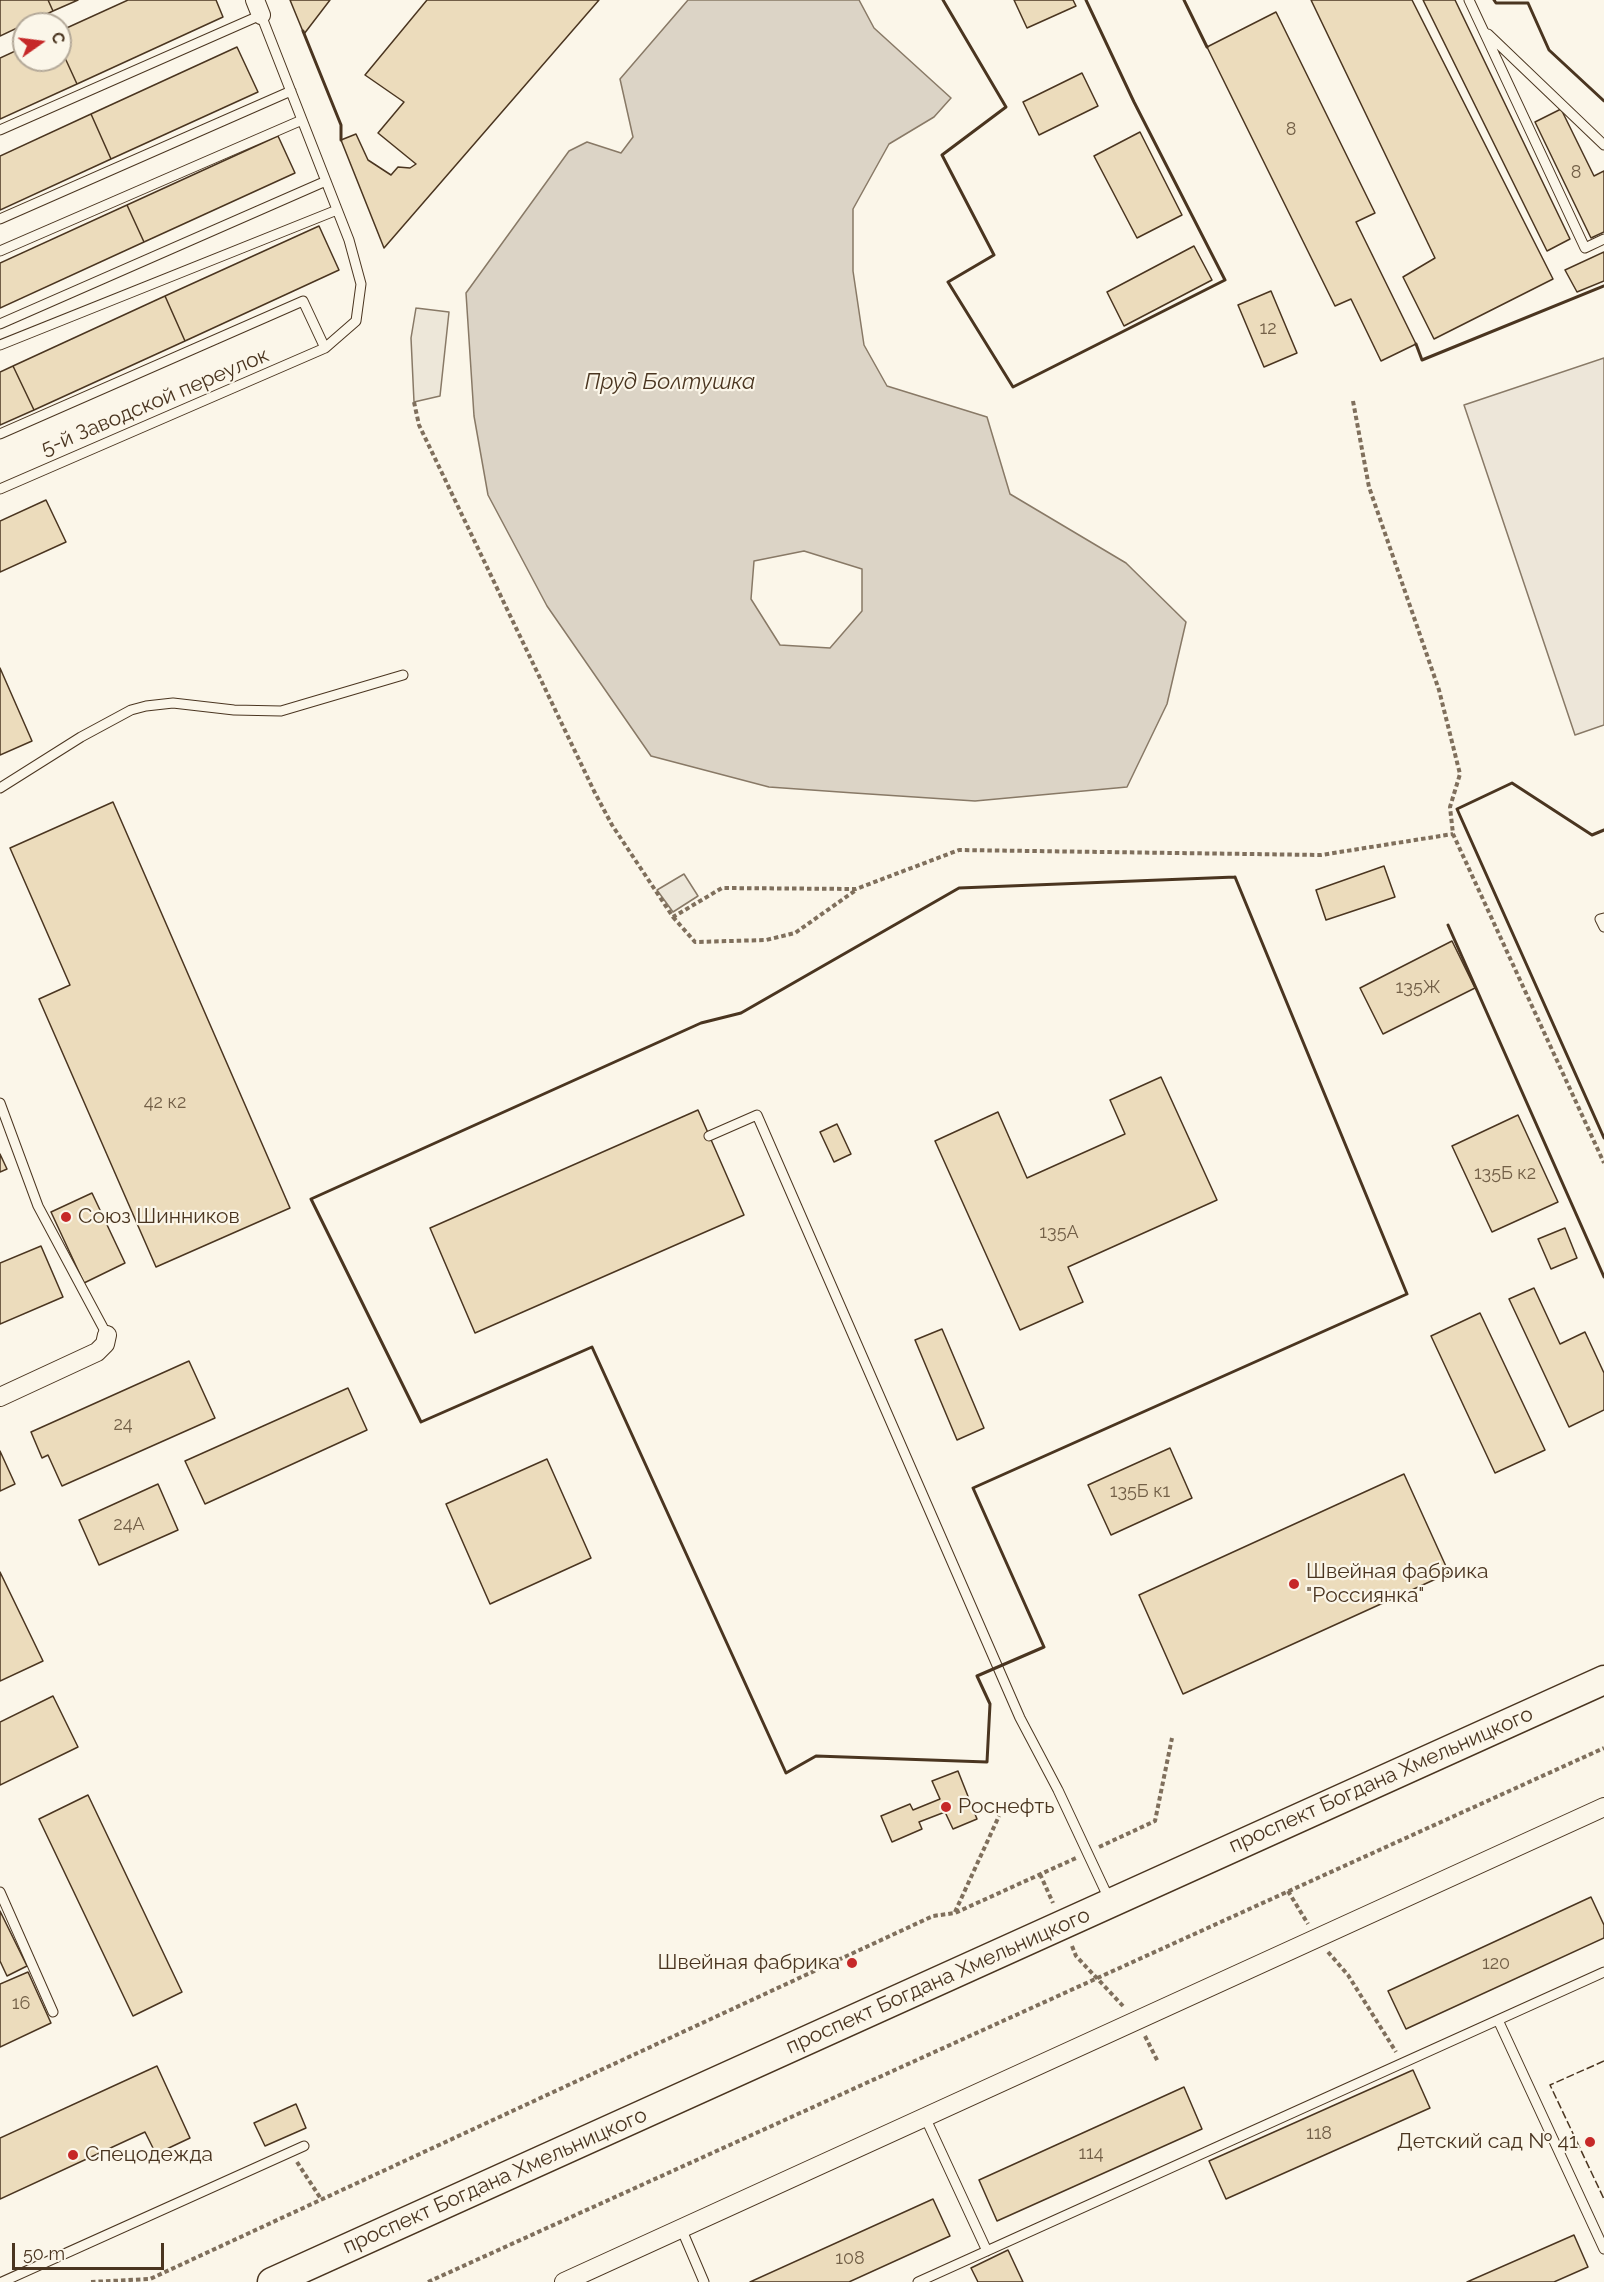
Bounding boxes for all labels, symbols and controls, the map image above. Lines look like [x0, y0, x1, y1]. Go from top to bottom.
north arrow [12, 12, 72, 72]
text: С [47, 30, 69, 46]
house number: 8 [1286, 119, 1296, 141]
house number: 8 [1571, 162, 1581, 184]
house number: 12 [1259, 318, 1277, 340]
street label: 5-й Заводской переулок [37, 343, 273, 461]
water label: Пруд Болтушка [585, 369, 755, 395]
house number: 135Ж [1396, 977, 1440, 999]
house number: 42 к2 [144, 1092, 186, 1114]
house number: 135Б к2 [1474, 1163, 1536, 1185]
place label: Союз Шинников [78, 1204, 240, 1230]
marker: Союз Шинников [59, 1210, 73, 1224]
house number: 135А [1039, 1222, 1079, 1244]
house number: 24 [113, 1414, 133, 1436]
house number: 135Б к1 [1110, 1481, 1170, 1503]
house number: 24А [113, 1514, 145, 1536]
place label: Швейная фабрика "Россиянка" [1306, 1559, 1489, 1609]
marker: Швейная фабрика "Россиянка" [1287, 1577, 1301, 1591]
street label: проспект Богдана Хмельницкого [1225, 1701, 1537, 1859]
place label: Роснефть [958, 1794, 1055, 1820]
marker: Роснефть [939, 1800, 953, 1814]
street label: проспект Богдана Хмельницкого [782, 1902, 1094, 2060]
place label: Швейная фабрика [657, 1950, 840, 1976]
house number: 120 [1482, 1953, 1510, 1975]
marker: Швейная фабрика [845, 1956, 859, 1970]
house number: 16 [12, 1993, 30, 2015]
street label: проспект Богдана Хмельницкого [339, 2102, 651, 2260]
house number: 118 [1306, 2123, 1332, 2145]
place label: Детский сад № 41 [1397, 2129, 1578, 2155]
marker: Детский сад № 41 [1583, 2135, 1597, 2149]
place label: Спецодежда [85, 2142, 213, 2168]
house number: 114 [1078, 2143, 1104, 2165]
marker: Спецодежда [66, 2148, 80, 2162]
scale bar [15, 2231, 166, 2269]
text: 50 m [23, 2243, 65, 2264]
house number: 108 [835, 2248, 865, 2270]

